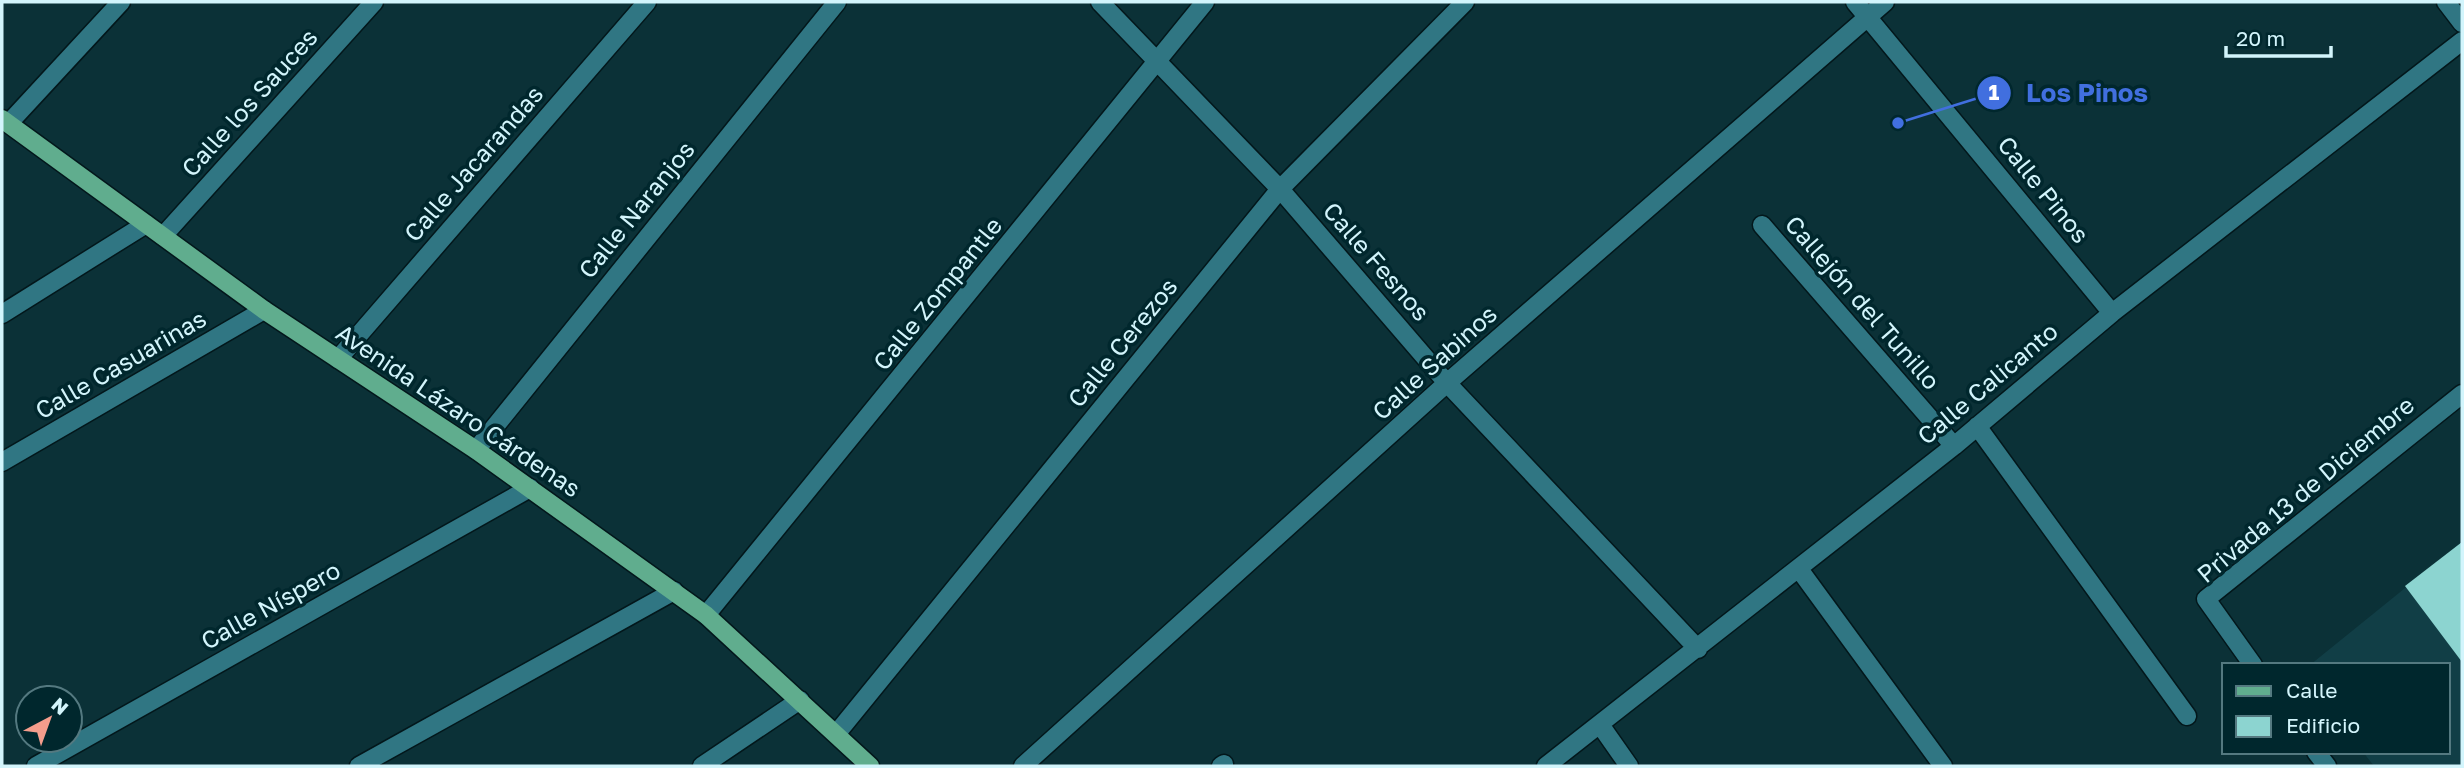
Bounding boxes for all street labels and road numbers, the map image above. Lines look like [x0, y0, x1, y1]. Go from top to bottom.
street label: Calle los Sauces [175, 22, 323, 182]
street label: Calle Jacarandas [397, 79, 548, 247]
street label: Calle Pinos [1992, 130, 2096, 248]
street label: Calle Naranjos [572, 135, 700, 283]
street label: Calle Fesnos [1318, 196, 1436, 326]
street label: Callejón del Tunillo [1780, 209, 1947, 395]
street label: Calle Zompantle [866, 211, 1007, 375]
street label: Calle Cerezos [1061, 272, 1183, 412]
street label: Calle Sabinos [1366, 299, 1502, 425]
street label: Calle Casuarinas [30, 303, 211, 424]
street label: Calle Calicanto [1911, 316, 2063, 450]
street label: Avenida Lázaro Cárdenas [331, 317, 587, 502]
street label: Privada 13 de Diciembre [2191, 390, 2419, 588]
street label: Calle Níspero [196, 555, 345, 655]

